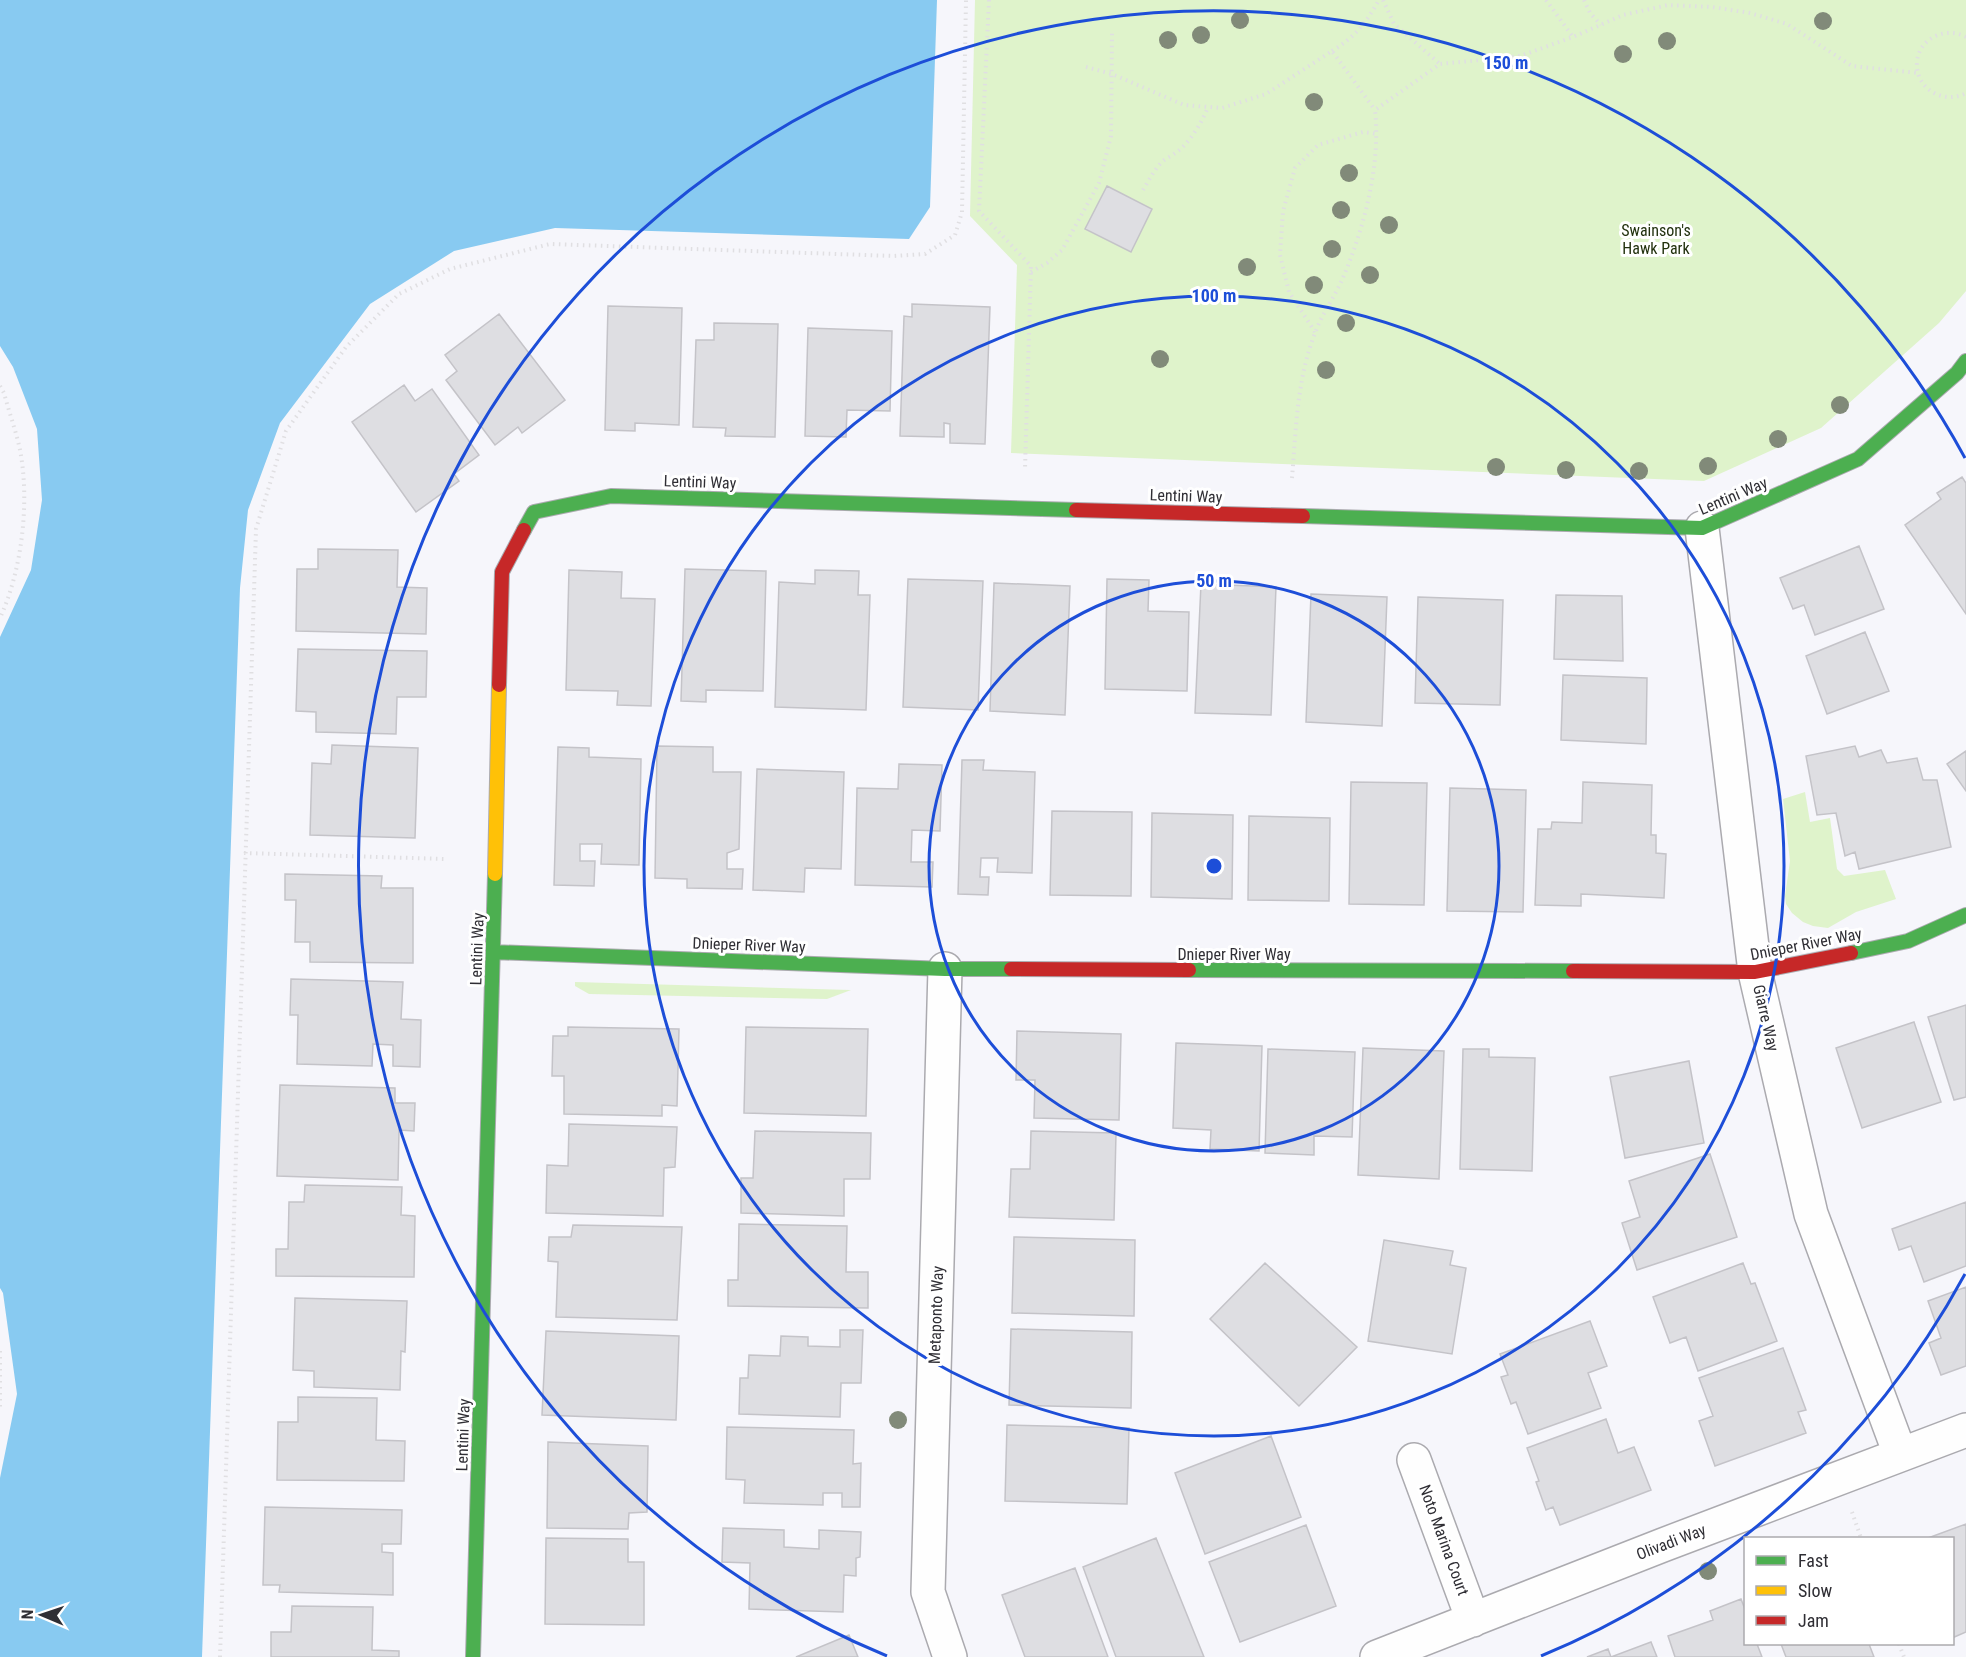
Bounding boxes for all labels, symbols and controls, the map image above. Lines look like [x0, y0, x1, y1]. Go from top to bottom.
text: 150 m [1484, 52, 1528, 73]
park label: Swainson's Hawk Park [1621, 221, 1691, 258]
text: 100 m [1192, 285, 1236, 306]
street label: Lentini Way [663, 471, 737, 493]
street label: Lentini Way [1696, 473, 1770, 519]
street label: Lentini Way [1149, 485, 1223, 507]
text: 50 m [1196, 570, 1232, 591]
centre of rings [1204, 856, 1224, 876]
street label: Lentini Way [466, 912, 488, 986]
street label: Dnieper River Way [1749, 924, 1864, 964]
street label: Dnieper River Way [692, 934, 806, 956]
street label: Dnieper River Way [1177, 945, 1291, 964]
street label: Giarre Way [1749, 983, 1783, 1053]
street label: Metaponto Way [925, 1265, 947, 1364]
street label: Lentini Way [452, 1398, 474, 1472]
street label: Noto Marina Court [1415, 1482, 1473, 1598]
street label: Olivadi Way [1634, 1520, 1709, 1564]
legend [1744, 1537, 1954, 1645]
text: Fast [1798, 1550, 1829, 1571]
text: Slow [1798, 1580, 1833, 1601]
north arrow [12, 1585, 72, 1645]
text: N [18, 1609, 37, 1620]
text: Jam [1798, 1610, 1829, 1631]

